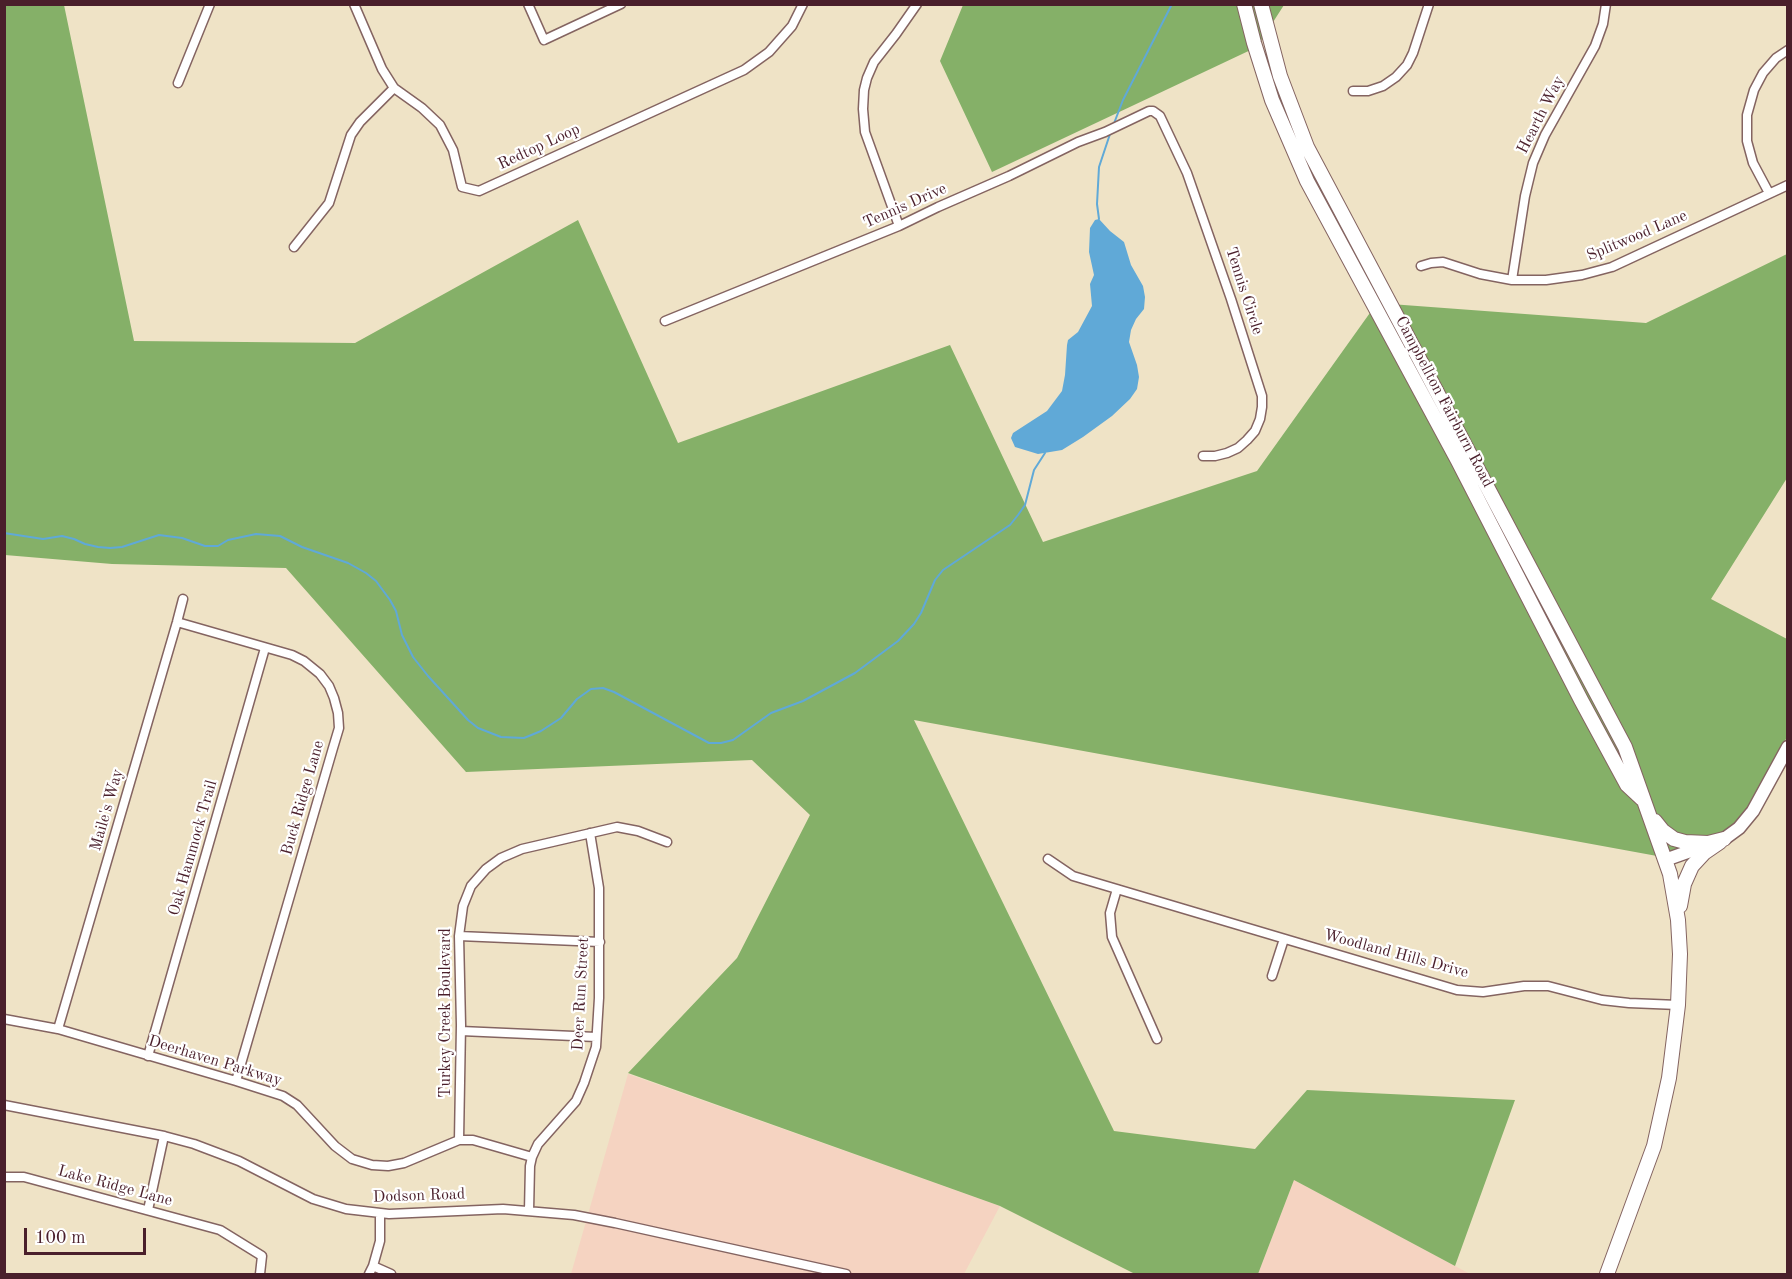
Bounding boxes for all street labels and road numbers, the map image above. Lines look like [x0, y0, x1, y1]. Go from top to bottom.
street label: Hearth Way [1513, 73, 1569, 157]
street label: Redtop Loop [495, 120, 583, 174]
street label: Tennis Drive [860, 179, 950, 233]
street label: Splitwood Lane [1584, 206, 1690, 266]
street label: Tennis Circle [1221, 245, 1267, 337]
street label: Campbellton Fairburn Road [1391, 313, 1497, 491]
street label: Buck Ridge Lane [277, 738, 329, 858]
street label: Maile's Way [86, 767, 128, 853]
street label: Oak Hammock Trail [164, 778, 222, 918]
street label: Woodland Hills Drive [1322, 925, 1470, 983]
street label: Turkey Creek Boulevard [436, 928, 456, 1098]
street label: Deer Run Street [568, 937, 594, 1051]
street label: Deerhaven Parkway [146, 1031, 284, 1091]
street label: Lake Ridge Lane [56, 1161, 174, 1211]
street label: Dodson Road [372, 1185, 466, 1207]

